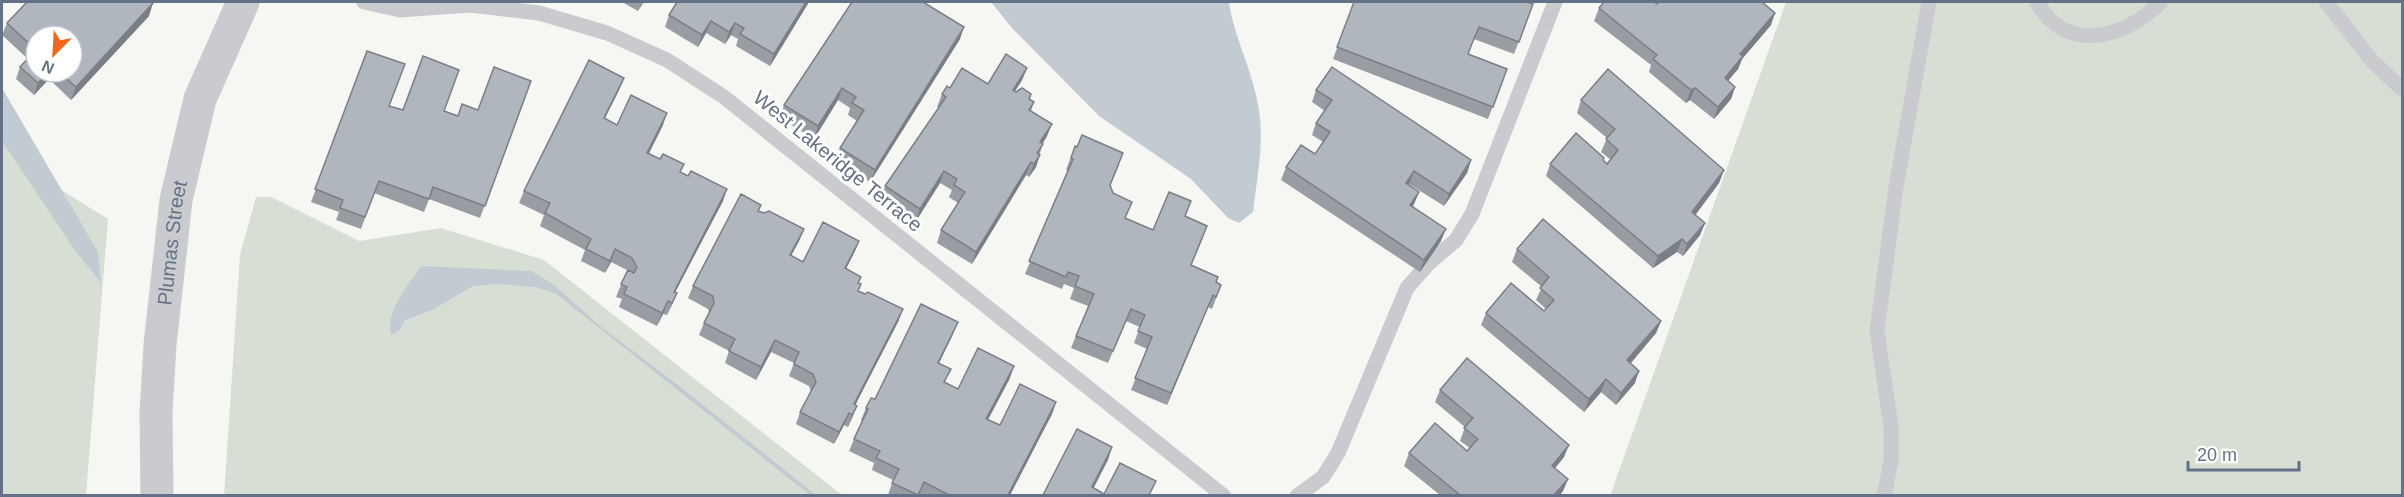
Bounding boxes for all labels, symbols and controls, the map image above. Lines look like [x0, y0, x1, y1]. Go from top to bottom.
north arrow [24, 24, 84, 84]
text: N [39, 57, 57, 77]
street label: West Lakeridge Terrace [749, 86, 927, 236]
street label: Plumas Street [153, 178, 191, 306]
scale bar [2188, 434, 2299, 472]
text: 20 m [2197, 445, 2237, 465]

